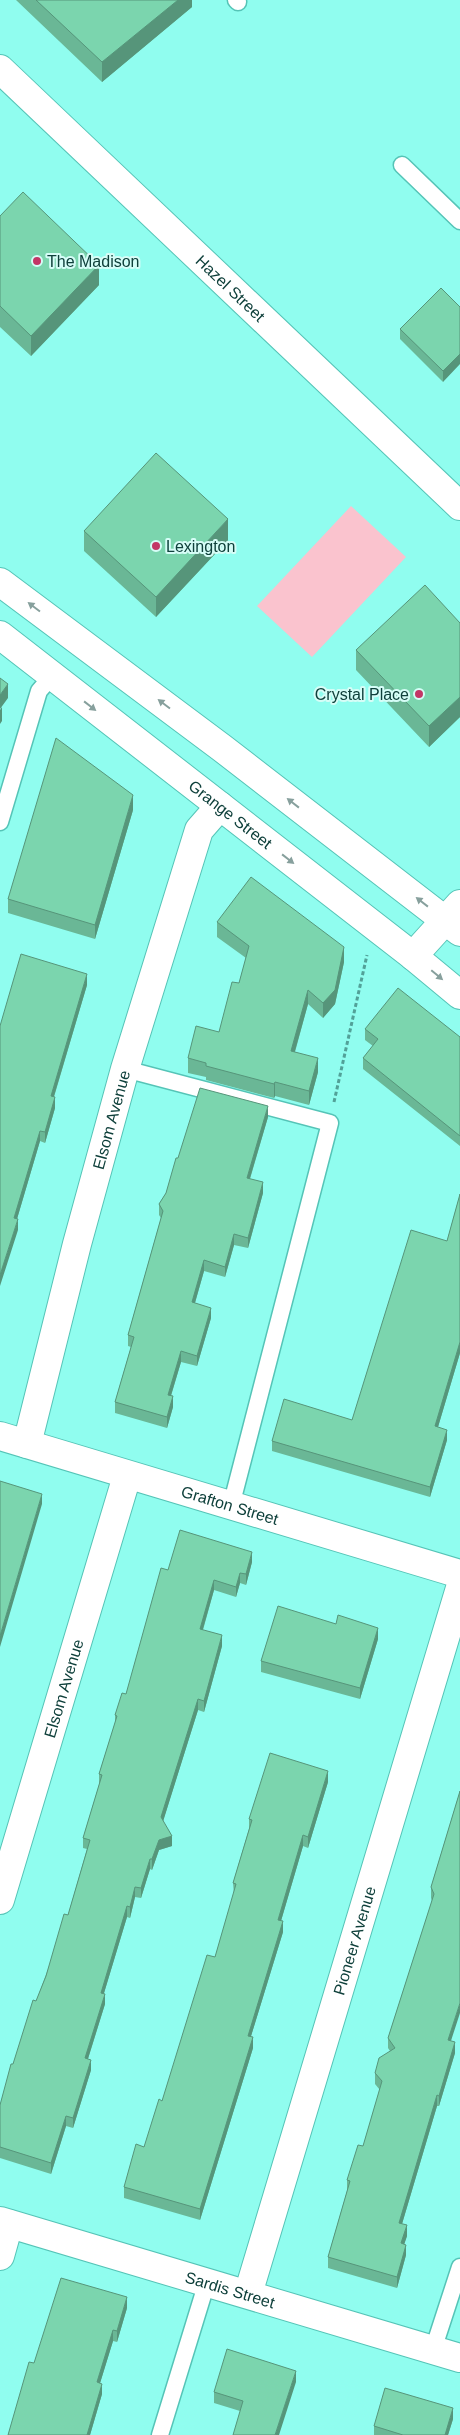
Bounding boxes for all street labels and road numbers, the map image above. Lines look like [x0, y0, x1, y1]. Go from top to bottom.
street label: Hazel Street [193, 252, 269, 325]
street label: Grange Street [186, 777, 276, 852]
street label: Elsom Avenue [89, 1068, 133, 1171]
street label: Grafton Street [179, 1482, 281, 1528]
street label: Elsom Avenue [41, 1637, 86, 1740]
street label: Pioneer Avenue [330, 1884, 379, 1997]
street label: Sardis Street [183, 2268, 277, 2311]

